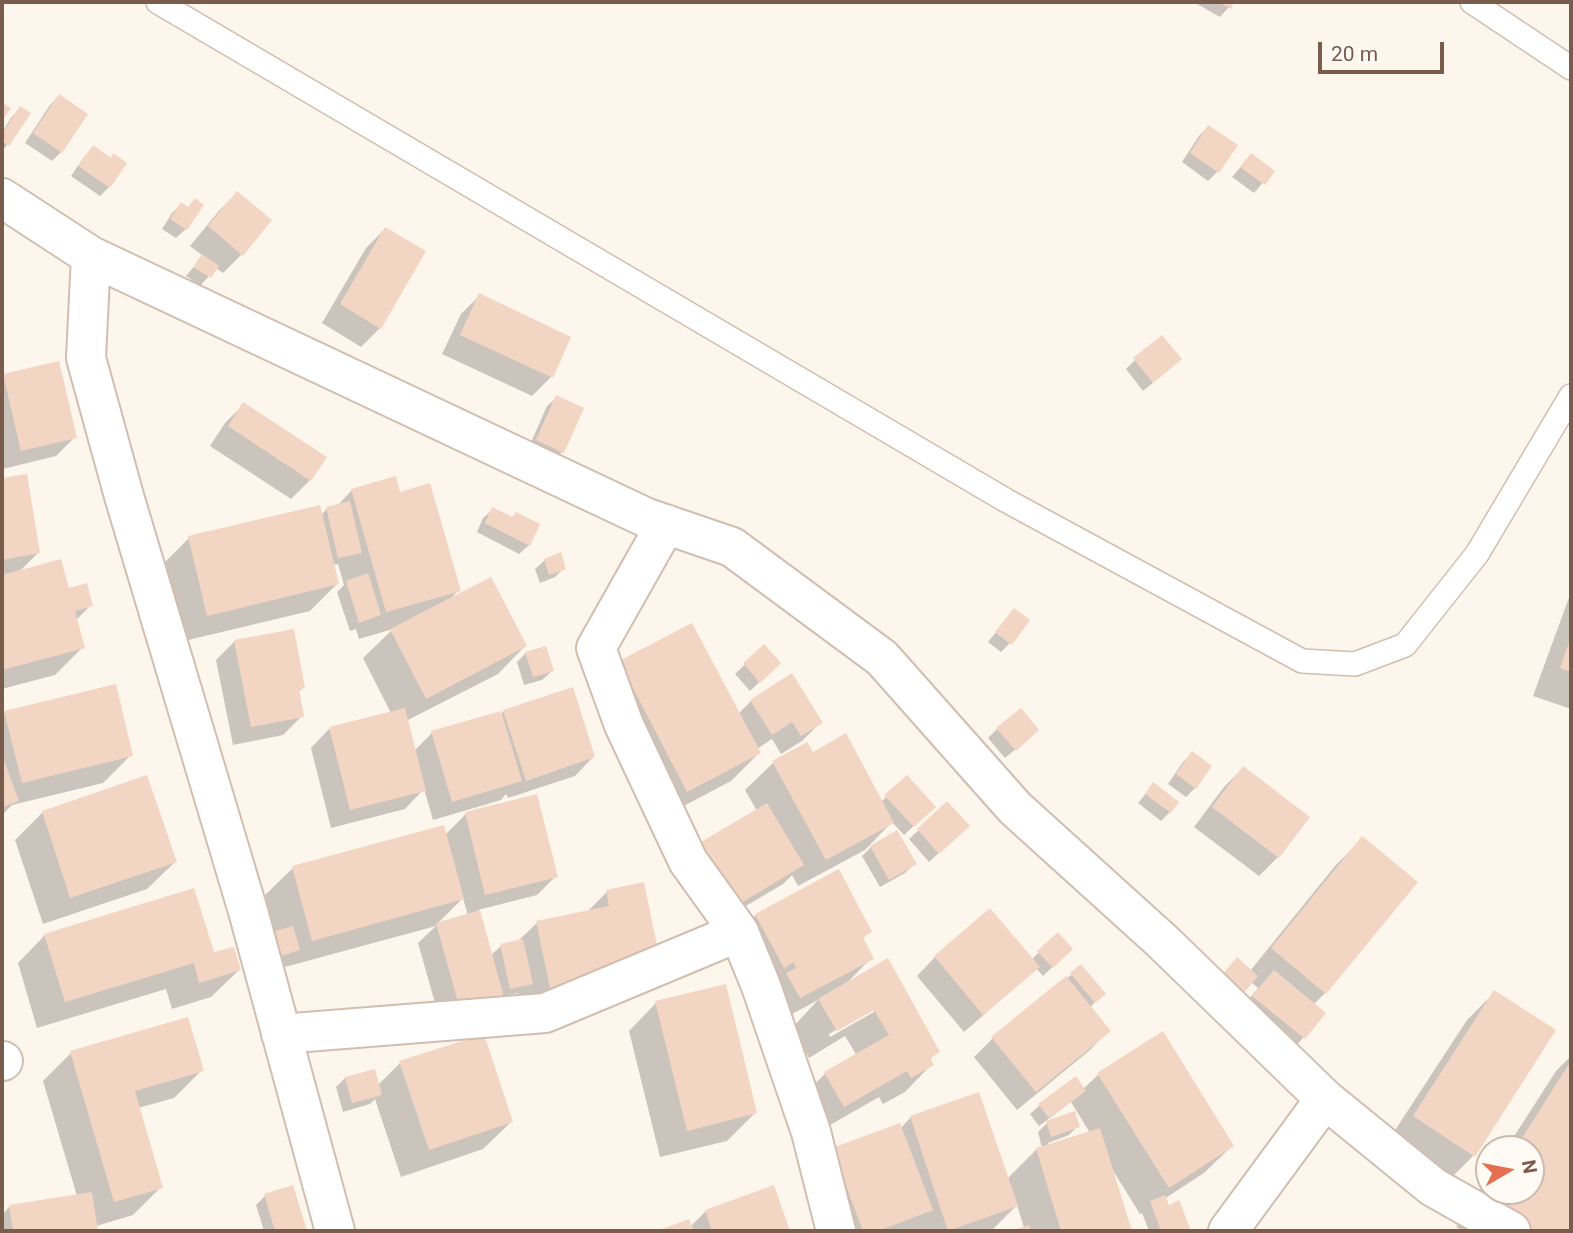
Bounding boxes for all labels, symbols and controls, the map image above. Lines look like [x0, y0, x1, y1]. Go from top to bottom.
scale bar [1321, 28, 1447, 72]
text: 20 m [1331, 42, 1378, 66]
north arrow [1475, 1135, 1545, 1205]
text: N [1517, 1158, 1542, 1175]

